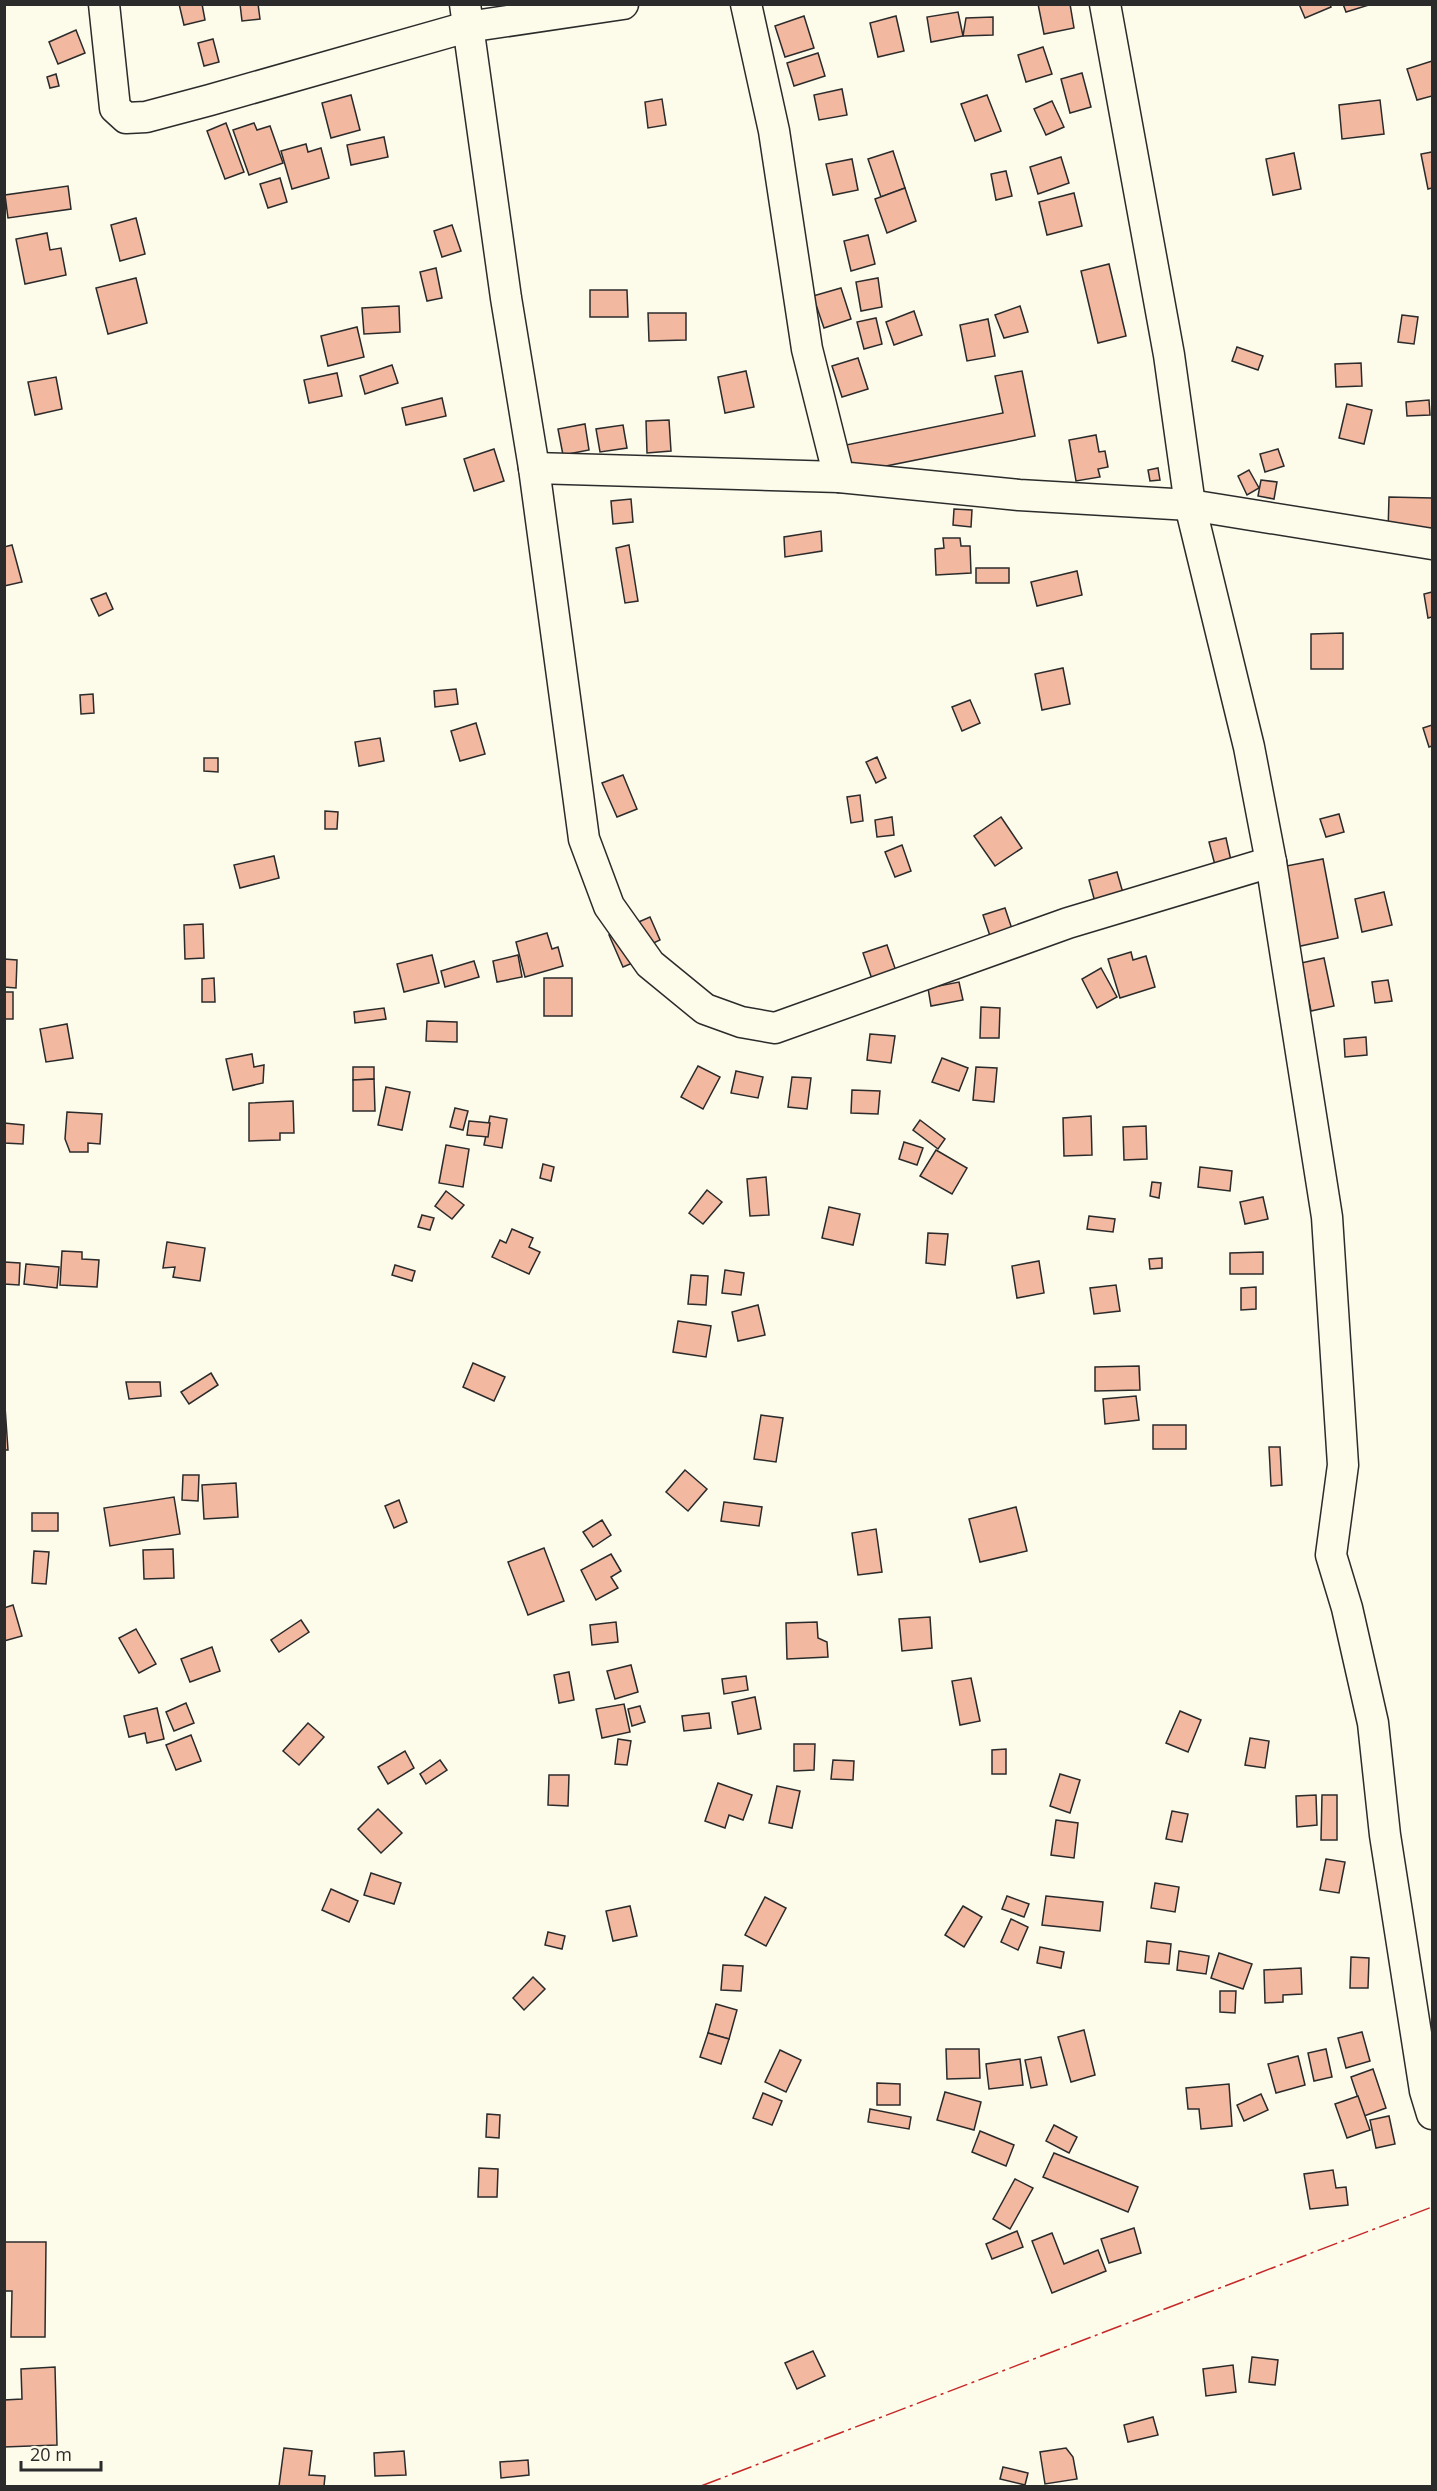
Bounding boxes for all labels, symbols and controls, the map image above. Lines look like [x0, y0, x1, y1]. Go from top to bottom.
scale bar [21, 2434, 100, 2472]
text: 20 m [30, 2442, 72, 2466]

